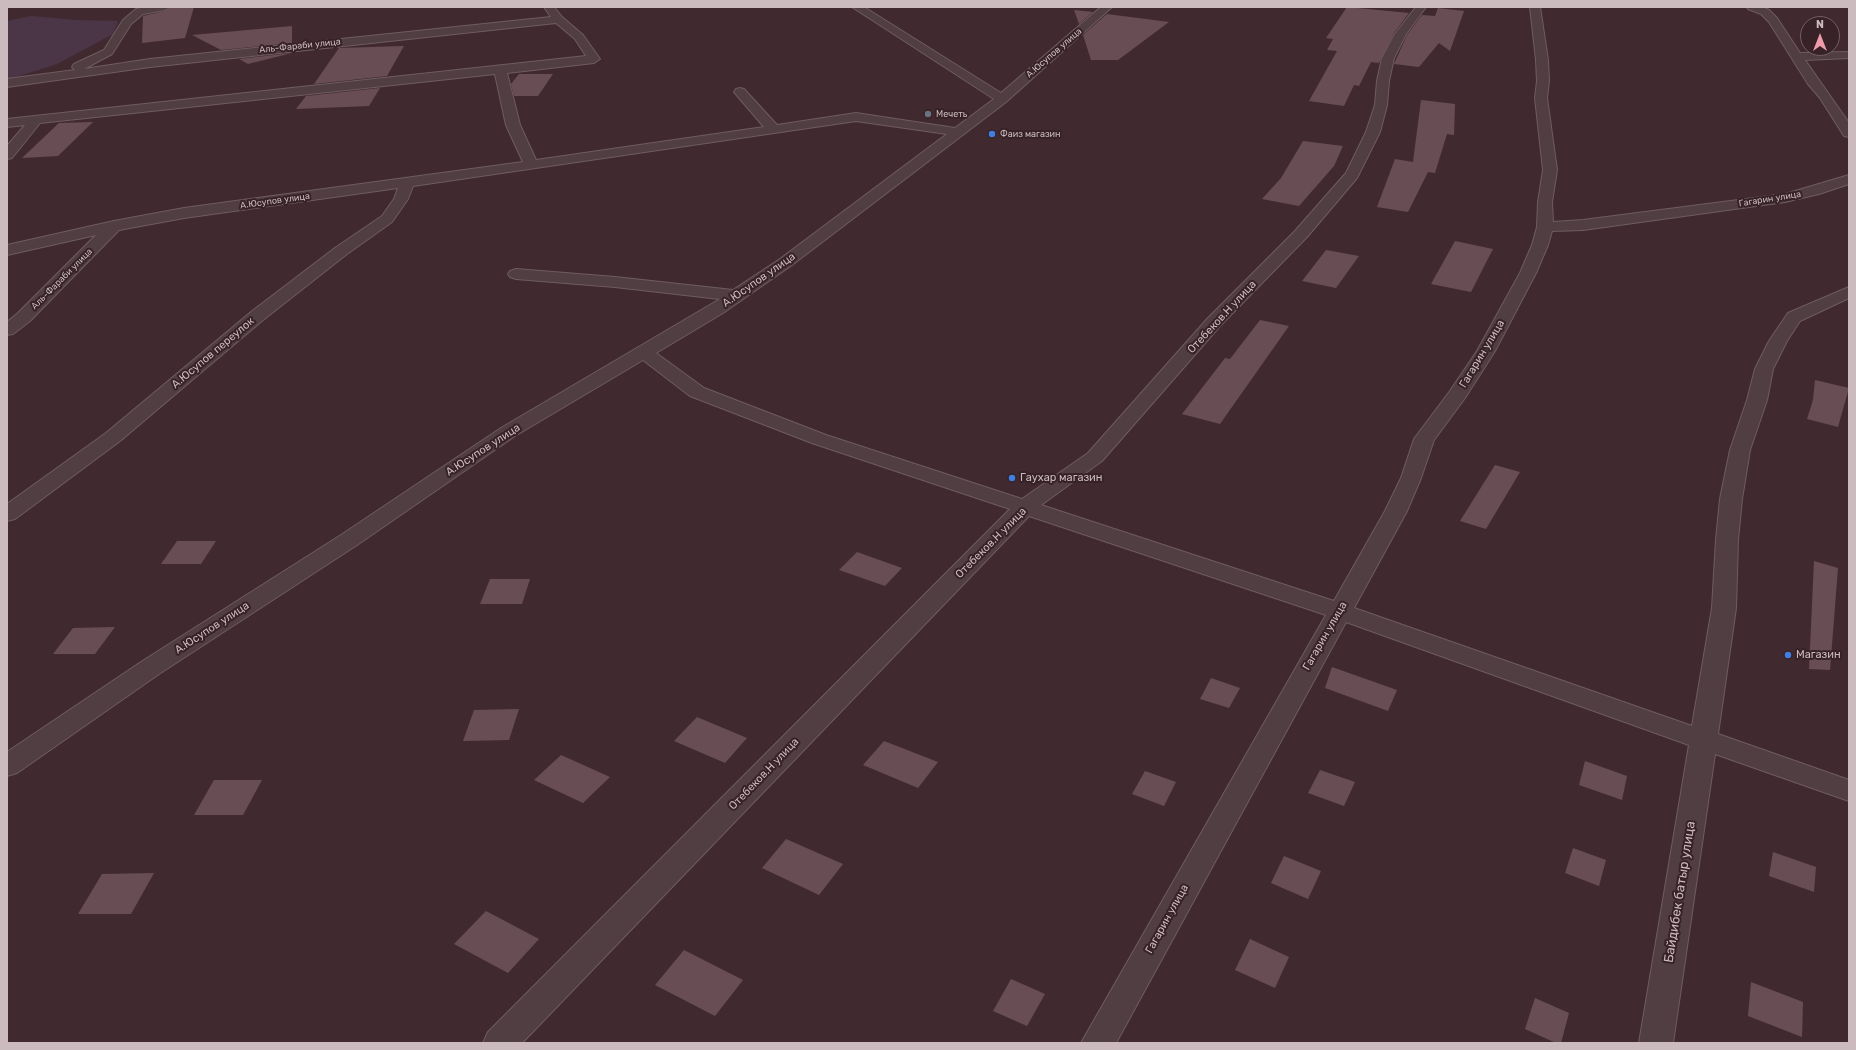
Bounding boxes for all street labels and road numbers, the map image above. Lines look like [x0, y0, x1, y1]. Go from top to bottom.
street label: А.Юсупов улица [1024, 26, 1084, 80]
street label: Аль-Фараби улица [259, 36, 341, 56]
street label: Гагарин улица [1738, 189, 1802, 209]
street label: А.Юсупов улица [239, 191, 311, 211]
street label: Аль-Фараби улица [29, 246, 95, 312]
street label: А.Юсупов улица [720, 250, 798, 310]
street label: Отебеков.Н улица [1185, 278, 1259, 356]
street label: А.Юсупов переулок [169, 315, 257, 391]
street label: Гагарин улица [1457, 318, 1507, 390]
street label: А.Юсупов улица [443, 421, 523, 479]
street label: Отебеков.Н улица [953, 505, 1029, 581]
street label: А.Юсупов улица [172, 599, 252, 657]
street label: Гагарин улица [1300, 599, 1350, 673]
street label: Отебеков.Н улица [726, 735, 802, 813]
street label: Байдибек батыр улица [1661, 820, 1699, 964]
street label: Гагарин улица [1143, 882, 1191, 956]

